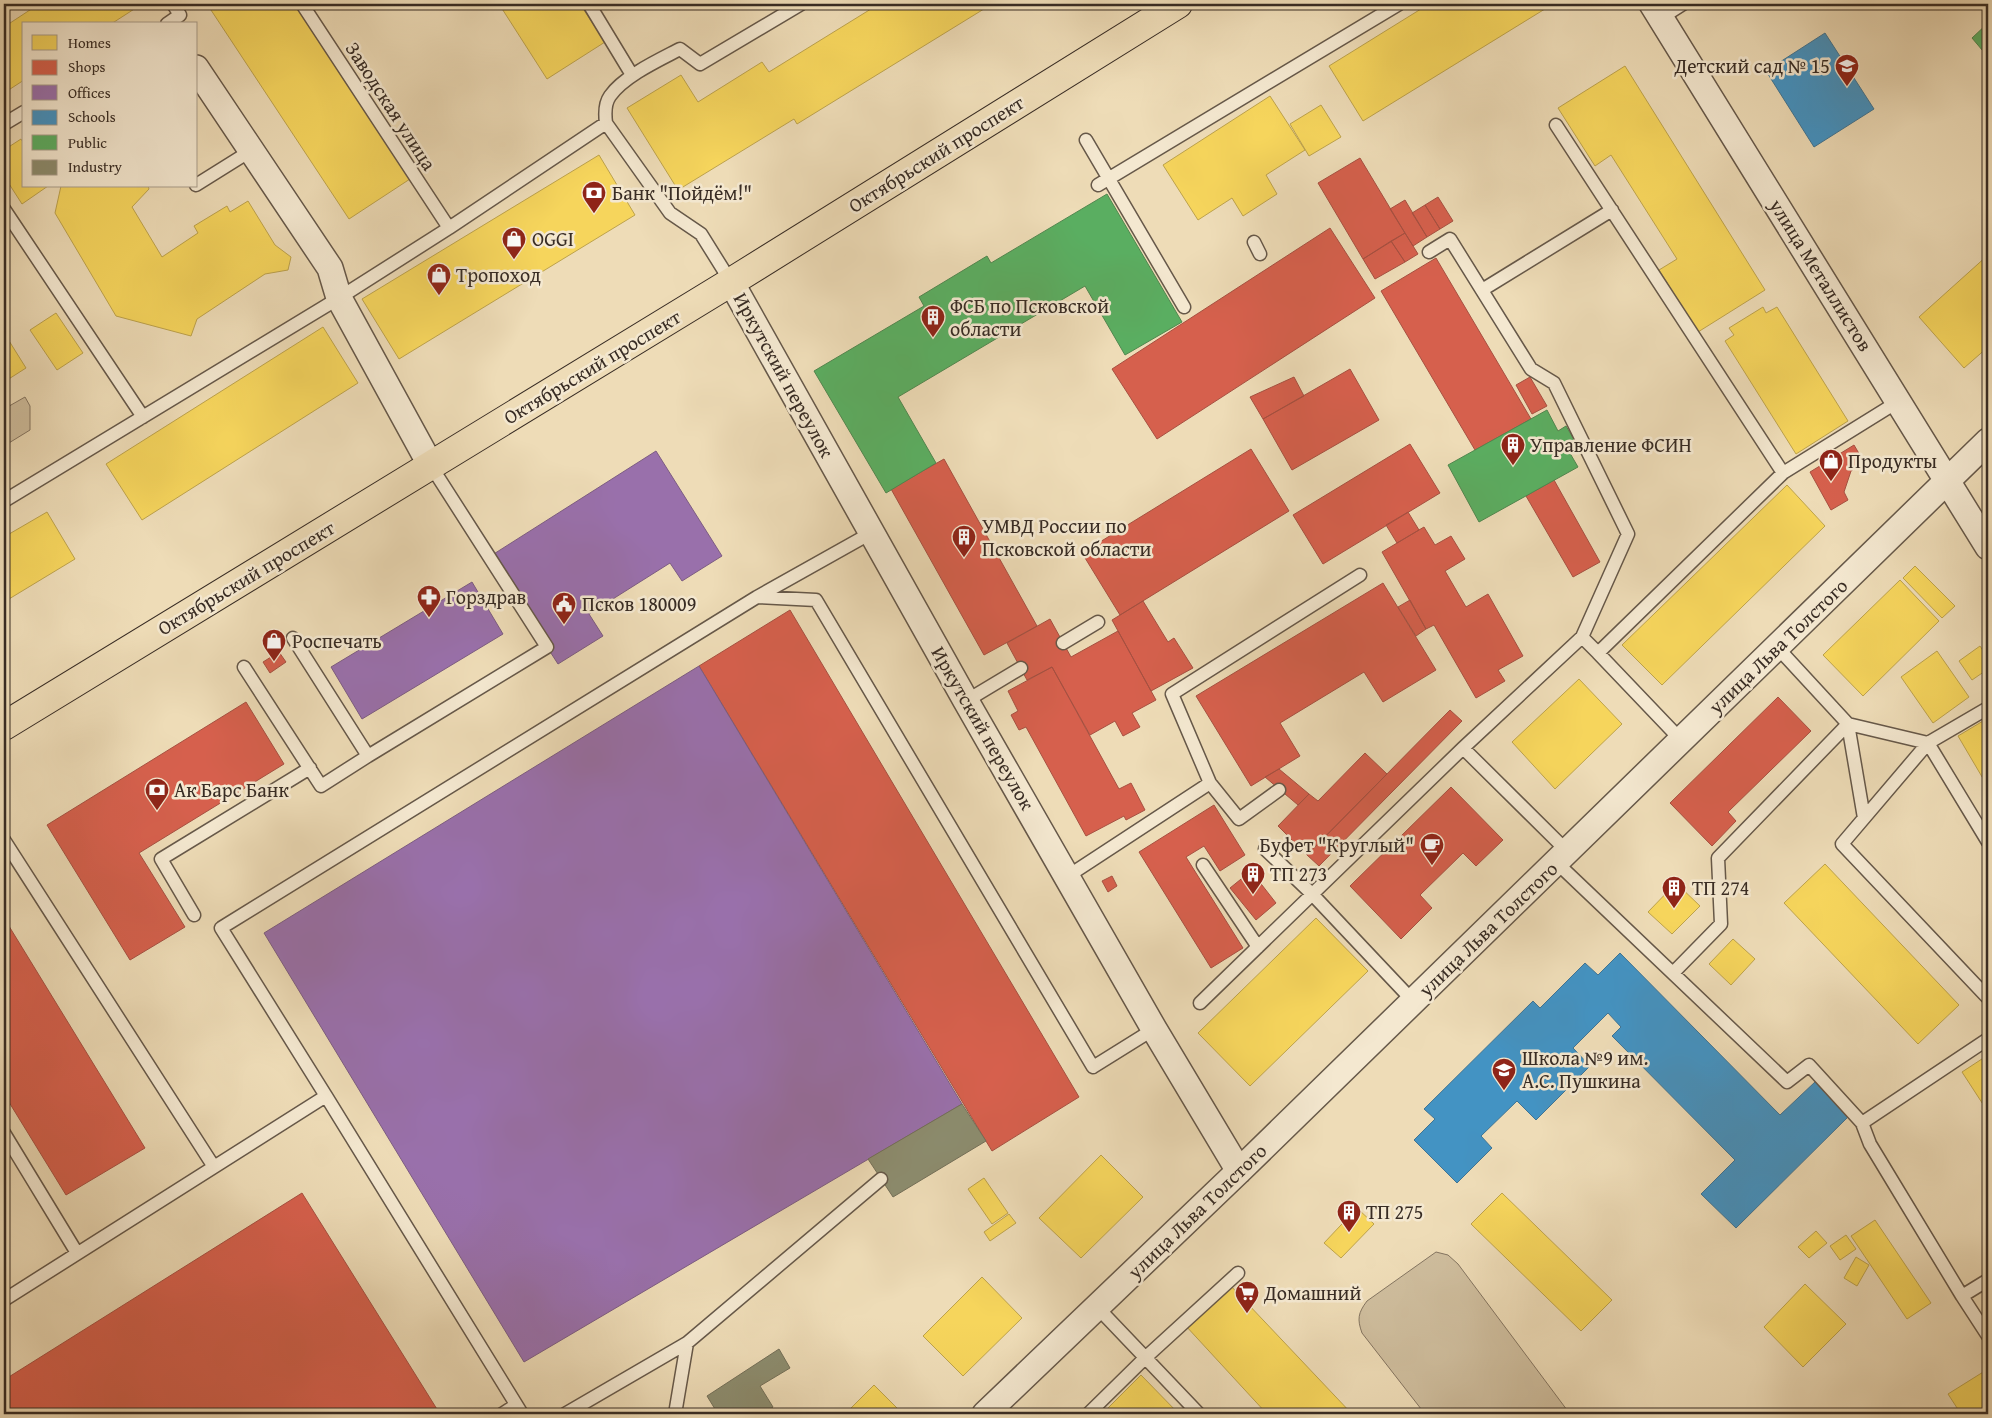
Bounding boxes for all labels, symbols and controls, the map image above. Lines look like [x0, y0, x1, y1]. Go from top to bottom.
legend [22, 22, 198, 188]
text: Homes [68, 32, 111, 53]
street label: Заводская улица [339, 36, 444, 176]
place label: Детский сад № 15 [1673, 51, 1830, 80]
school or university icon: Детский сад № 15 [1834, 53, 1860, 87]
text: Shops [68, 56, 105, 77]
text: Offices [68, 82, 111, 103]
street label: Октябрьский проспект [842, 87, 1029, 219]
text: Schools [68, 106, 116, 127]
text: Public [68, 132, 107, 153]
text: Industry [68, 156, 123, 177]
place label: Банк "Пойдём!" [612, 178, 752, 207]
bank icon: Банк "Пойдём!" [581, 180, 607, 214]
street label: улица Металлистов [1762, 192, 1880, 357]
place label: OGGI [532, 224, 574, 253]
shop icon: OGGI [501, 226, 527, 260]
place label: Тропоход [456, 260, 541, 289]
shop icon: Тропоход [426, 262, 452, 296]
street label: Иркутский переулок [727, 287, 842, 463]
place label: ФСБ по Псковской области [950, 291, 1109, 343]
street label: Октябрьский проспект [498, 302, 686, 431]
building icon: ФСБ по Псковской области [920, 304, 946, 338]
place label: Управление ФСИН [1530, 430, 1692, 459]
building icon: Управление ФСИН [1500, 432, 1526, 466]
place label: Продукты [1848, 446, 1937, 475]
shop icon: Продукты [1818, 448, 1844, 482]
place label: УМВД России по Псковской области [982, 511, 1152, 563]
street label: Октябрьский проспект [152, 513, 340, 642]
building icon: УМВД России по Псковской области [951, 524, 977, 558]
street label: улица Льва Толстого [1701, 571, 1854, 721]
place label: Горздрав [446, 582, 526, 611]
pharmacy icon: Горздрав [416, 584, 442, 618]
place label: Псков 180009 [582, 589, 696, 618]
public building icon: Псков 180009 [551, 591, 577, 625]
place label: Роспечать [292, 626, 382, 655]
shop icon: Роспечать [261, 628, 287, 662]
street label: Иркутский переулок [925, 640, 1042, 815]
place label: Ак Барс Банк [174, 775, 289, 804]
bank icon: Ак Барс Банк [144, 777, 170, 811]
place label: Буфет "Круглый" [1259, 830, 1414, 859]
cafe icon: Буфет "Круглый" [1419, 832, 1445, 866]
street label: улица Льва Толстого [1411, 854, 1564, 1004]
place label: ТП 273 [1270, 859, 1327, 888]
building icon: ТП 273 [1240, 861, 1266, 895]
place label: ТП 274 [1692, 873, 1749, 902]
building icon: ТП 274 [1661, 875, 1687, 909]
place label: Школа №9 им. А.С. Пушкина [1522, 1043, 1648, 1095]
school or university icon: Школа №9 им. А.С. Пушкина [1491, 1057, 1517, 1091]
street label: улица Льва Толстого [1120, 1136, 1273, 1286]
place label: ТП 275 [1366, 1197, 1423, 1226]
building icon: ТП 275 [1336, 1199, 1362, 1233]
place label: Домашний [1263, 1278, 1361, 1307]
supermarket icon: Домашний [1234, 1280, 1260, 1314]

